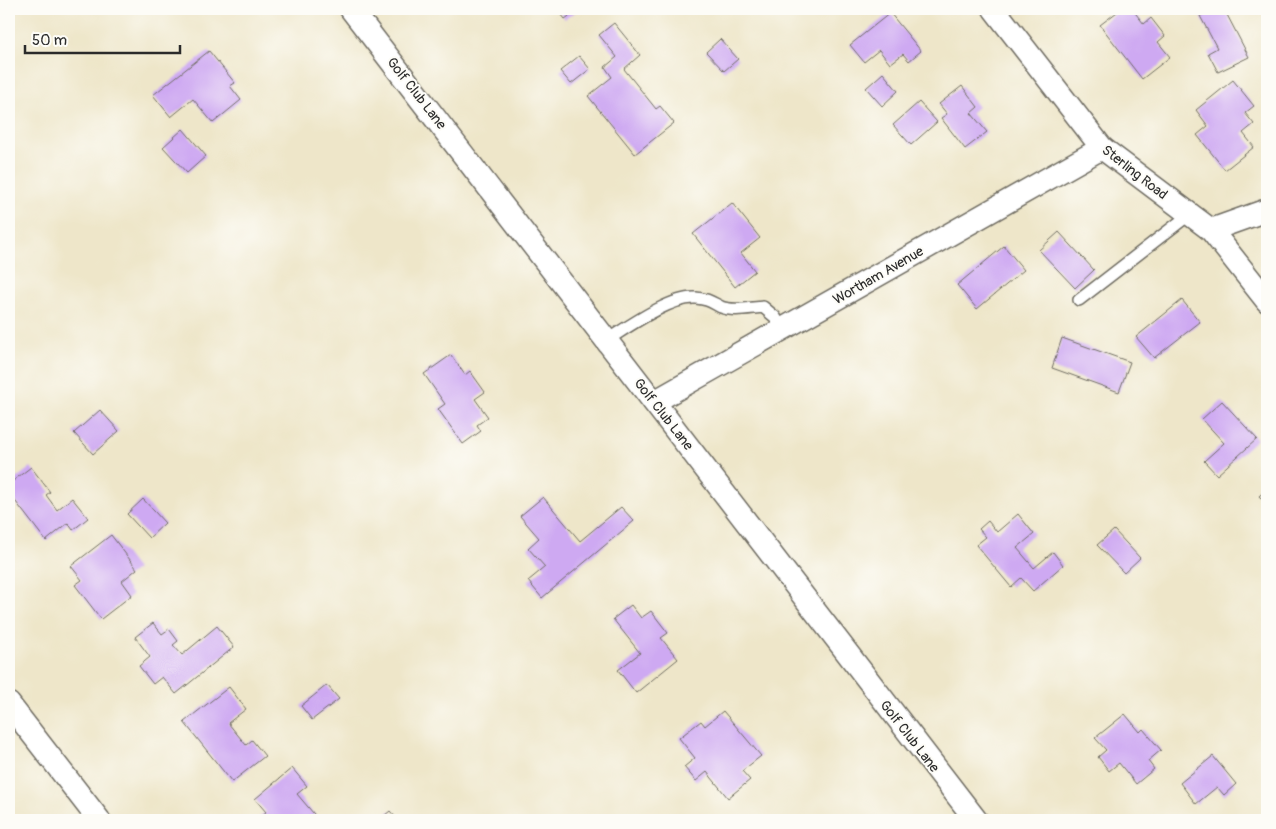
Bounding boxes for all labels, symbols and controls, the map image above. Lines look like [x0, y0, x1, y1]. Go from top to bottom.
scale bar [25, 22, 180, 54]
text: 50 m [32, 31, 67, 50]
street label: Golf Club Lane [383, 54, 450, 133]
street label: Sterling Road [1099, 142, 1171, 203]
street label: Wortham Avenue [830, 243, 927, 308]
street label: Golf Club Lane [630, 375, 697, 454]
street label: Golf Club Lane [876, 697, 943, 776]

